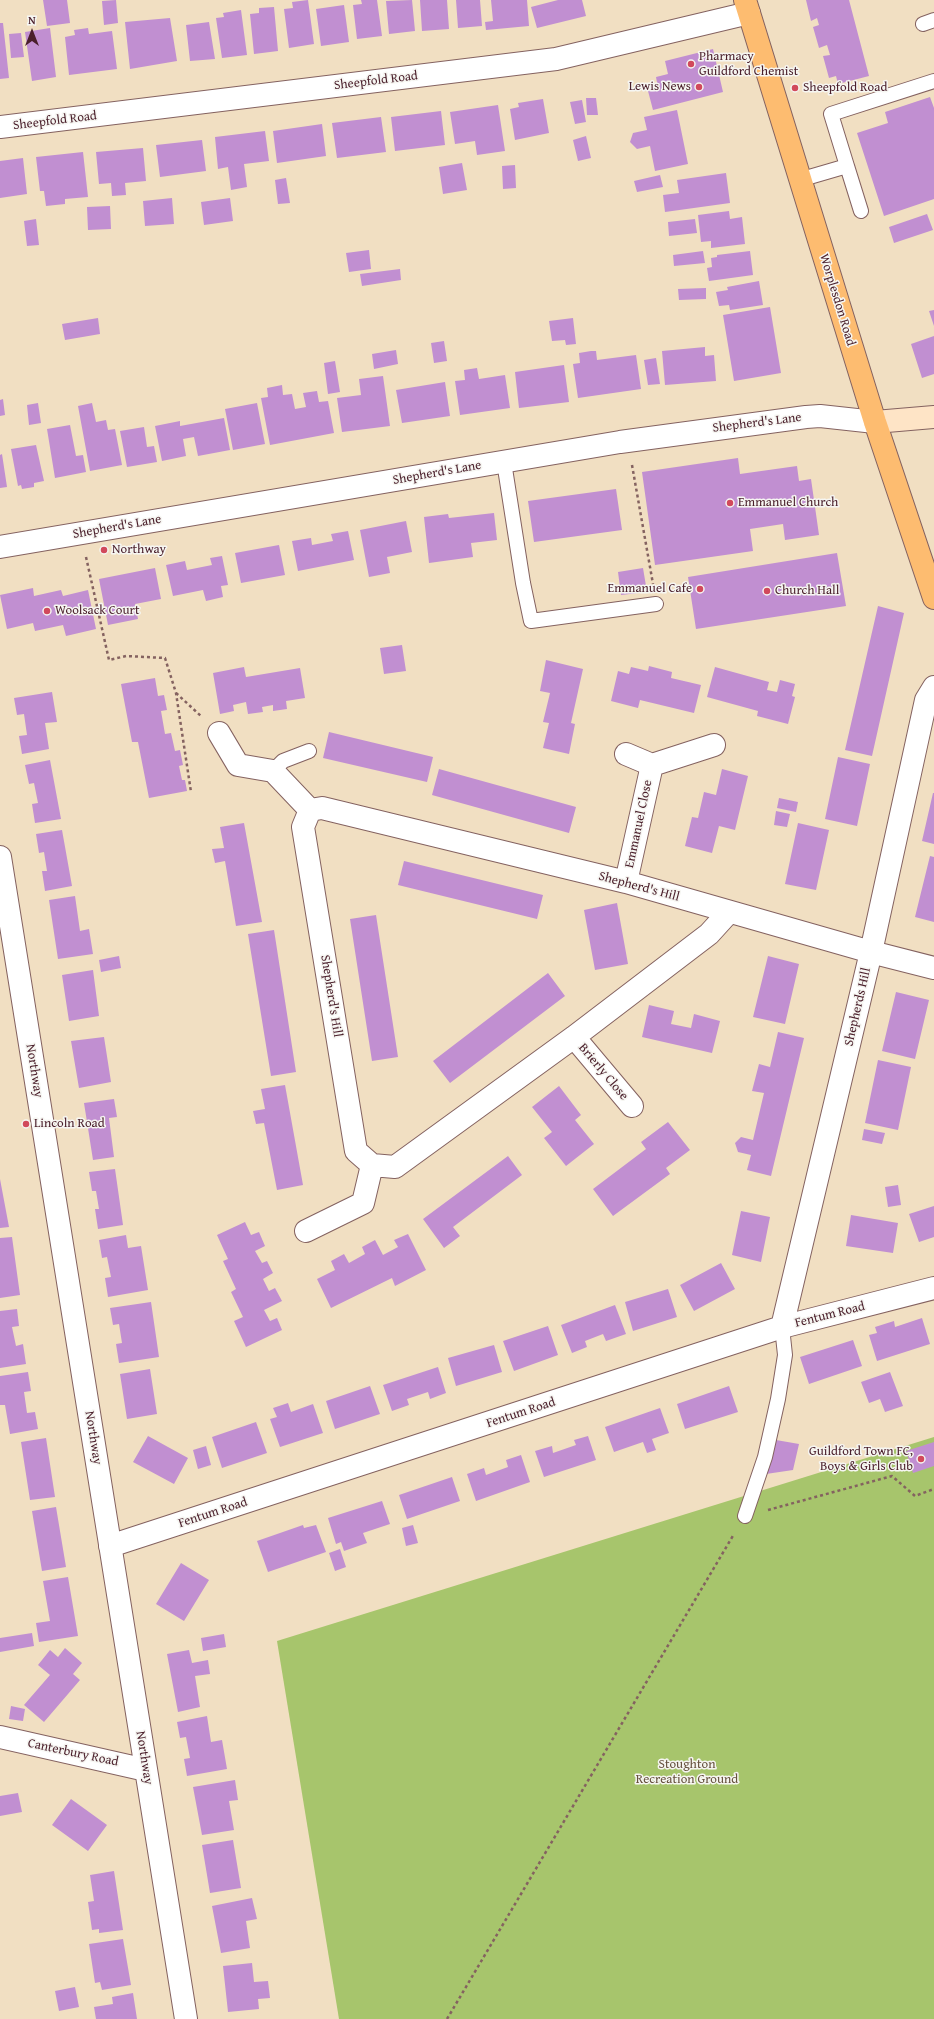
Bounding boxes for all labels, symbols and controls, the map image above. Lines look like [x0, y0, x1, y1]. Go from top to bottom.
north arrow [12, 12, 52, 52]
text: N [28, 12, 36, 28]
place label: Pharmacy Guildford Chemist [699, 49, 798, 80]
marker: Pharmacy Guildford Chemist [686, 59, 696, 69]
street label: Sheepfold Road [333, 68, 419, 94]
place label: Lewis News [629, 79, 691, 95]
place label: Sheepfold Road [803, 80, 887, 96]
marker: Lewis News [694, 82, 704, 92]
marker: Sheepfold Road [790, 83, 800, 93]
street label: Sheepfold Road [12, 108, 98, 134]
street label: Worplesdon Road [816, 252, 858, 348]
street label: Shepherd's Lane [712, 410, 802, 436]
street label: Shepherd's Lane [392, 458, 482, 488]
place label: Emmanuel Church [738, 495, 838, 511]
marker: Emmanuel Church [725, 498, 735, 508]
street label: Shepherd's Lane [72, 512, 162, 542]
place label: Northway [112, 542, 166, 558]
marker: Northway [99, 545, 109, 555]
place label: Emmanuel Cafe [608, 581, 692, 597]
place label: Church Hall [775, 583, 839, 599]
marker: Emmanuel Cafe [695, 584, 705, 594]
marker: Church Hall [762, 586, 772, 596]
place label: Woolsack Court [55, 603, 139, 619]
marker: Woolsack Court [42, 606, 52, 616]
street label: Emmanuel Close [622, 779, 656, 869]
street label: Shepherd's Hill [597, 869, 681, 905]
street label: Shepherd's Hill [317, 954, 345, 1038]
street label: Shepherds Hill [841, 966, 875, 1048]
street label: Brierly Close [575, 1040, 631, 1104]
street label: Northway [22, 1043, 46, 1099]
place label: Lincoln Road [34, 1116, 105, 1132]
marker: Lincoln Road [21, 1119, 31, 1129]
street label: Fentum Road [793, 1299, 867, 1331]
street label: Fentum Road [485, 1395, 557, 1431]
street label: Northway [81, 1410, 105, 1466]
place label: Guildford Town FC, Boys & Girls Club [809, 1444, 913, 1475]
marker: Guildford Town FC, Boys & Girls Club [916, 1454, 926, 1464]
street label: Fentum Road [177, 1495, 249, 1531]
street label: Northway [132, 1730, 156, 1786]
street label: Canterbury Road [26, 1736, 120, 1770]
park label: Stoughton Recreation Ground [636, 1757, 738, 1788]

